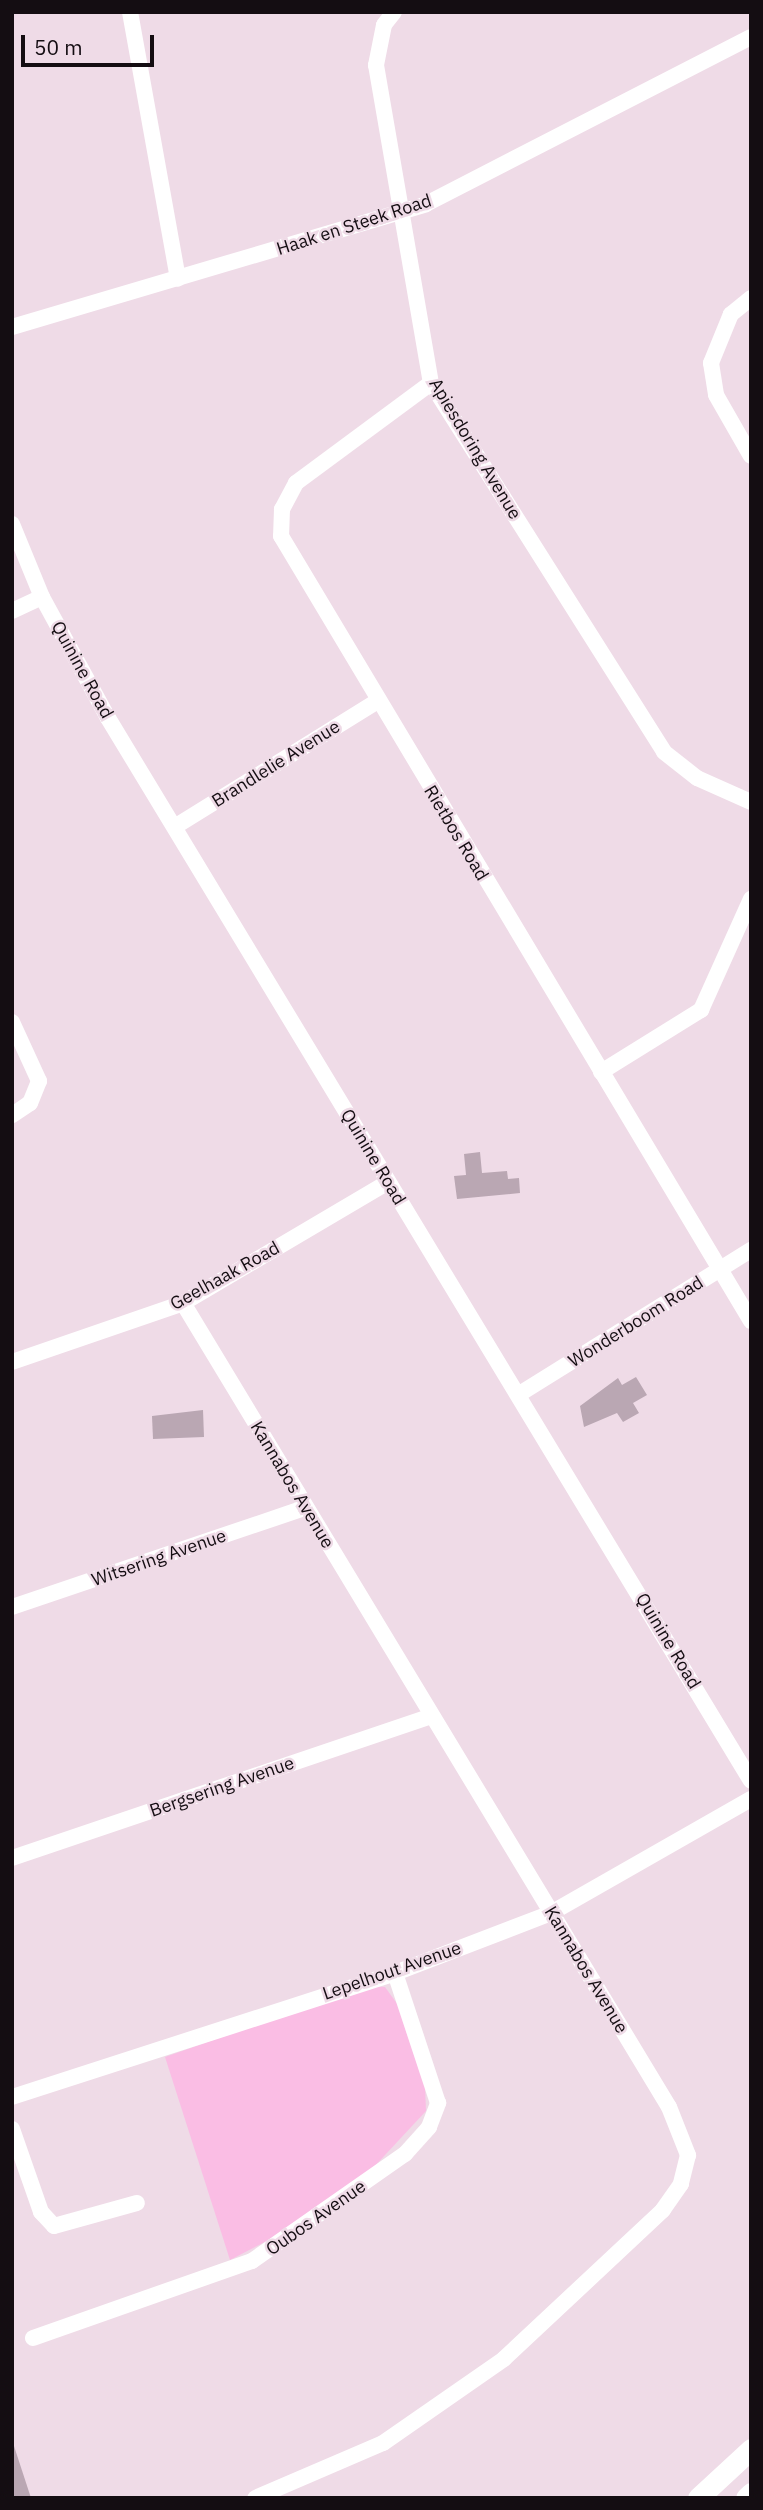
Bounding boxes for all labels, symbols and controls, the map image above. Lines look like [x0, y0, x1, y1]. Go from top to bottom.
scale bar [24, 21, 158, 65]
text: 50 m [34, 33, 83, 61]
street label: Haak en Steek Road [274, 190, 434, 260]
street label: Apiesdoring Avenue [424, 375, 526, 523]
street label: Quinine Road [46, 618, 118, 722]
street label: Brandlelie Avenue [208, 716, 344, 812]
street label: Rietbos Road [419, 782, 493, 884]
street label: Quinine Road [336, 1105, 410, 1209]
street label: Geelhaak Road [167, 1237, 283, 1315]
street label: Wonderboom Road [565, 1272, 707, 1372]
street label: Kannabos Avenue [246, 1418, 338, 1552]
street label: Witsering Avenue [89, 1525, 229, 1591]
street label: Quinine Road [631, 1589, 705, 1693]
street label: Bergsering Avenue [147, 1752, 297, 1822]
street label: Kannabos Avenue [540, 1903, 632, 2037]
street label: Lepelhout Avenue [320, 1937, 464, 2005]
street label: Oubos Avenue [262, 2176, 370, 2260]

